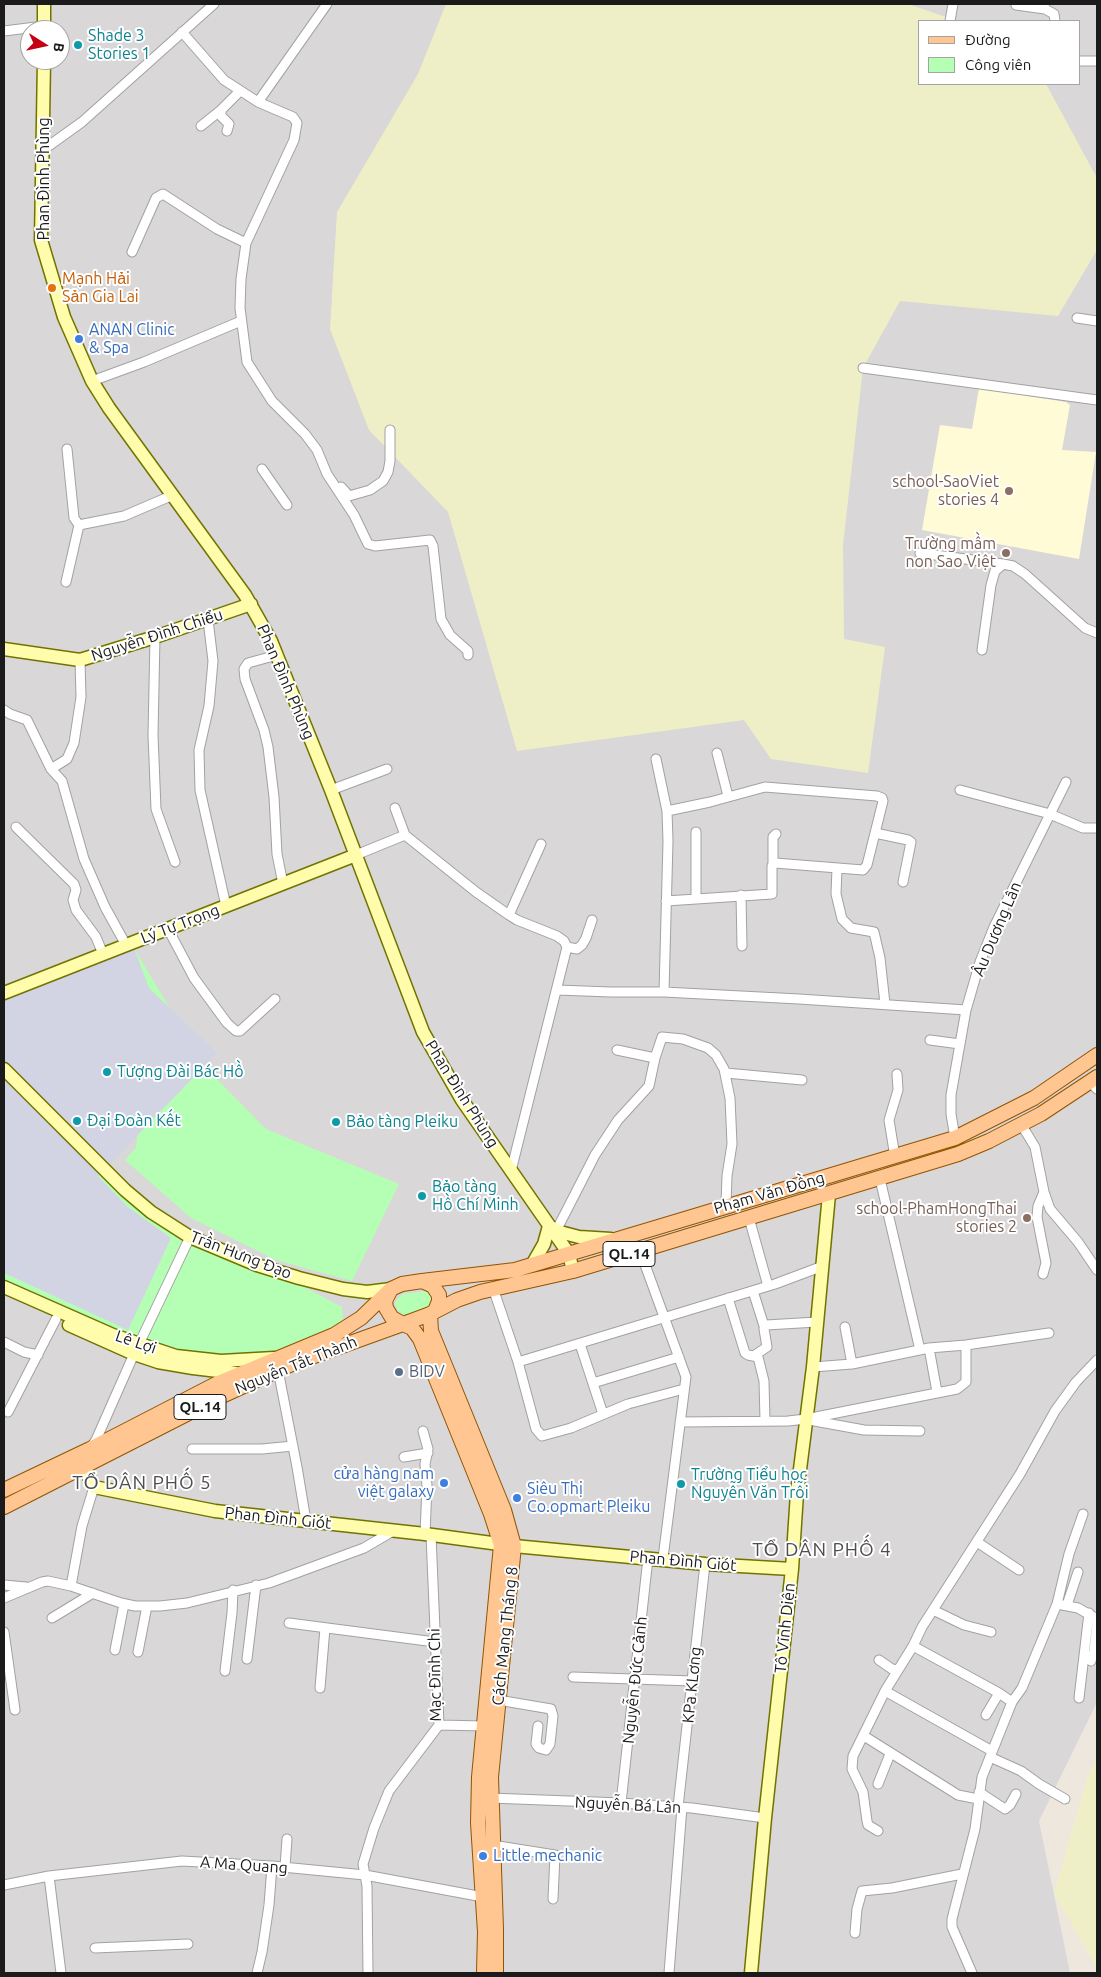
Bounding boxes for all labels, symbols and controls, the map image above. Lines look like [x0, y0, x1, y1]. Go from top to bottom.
north arrow [20, 20, 70, 70]
legend [918, 20, 1081, 85]
place label: Shade 3 Stories 1 [88, 26, 150, 64]
text: Đường [965, 31, 1011, 48]
marker: Shade 3 Stories 1 [72, 39, 84, 51]
text: B [50, 41, 67, 53]
text: Công viên [965, 56, 1031, 73]
street label: Phan Đình Phùng [34, 117, 54, 241]
place label: Mạnh Hải Sản Gia Lai [62, 269, 139, 307]
marker: Mạnh Hải Sản Gia Lai [46, 282, 58, 294]
place label: ANAN Clinic & Spa [89, 320, 175, 358]
marker: ANAN Clinic & Spa [73, 333, 85, 345]
place label: school-SaoViet stories 4 [892, 472, 999, 510]
marker: school-SaoViet stories 4 [1003, 485, 1015, 497]
place label: Trường mầm non Sao Việt [905, 534, 996, 572]
marker: Trường mầm non Sao Việt [1000, 547, 1012, 559]
street label: Nguyễn Đình Chiểu [89, 605, 225, 665]
street label: Phan Đình Phùng [253, 622, 319, 742]
street label: Âu Dương Lân [968, 879, 1026, 979]
street label: Lý Tự Trọng [138, 900, 222, 948]
street label: Phan Đình Phùng [421, 1037, 503, 1151]
place label: Tượng Đài Bác Hồ [117, 1062, 244, 1082]
marker: Tượng Đài Bác Hồ [101, 1066, 113, 1078]
place label: Đại Đoàn Kết [87, 1111, 181, 1131]
place label: Bảo tàng Pleiku [346, 1112, 458, 1132]
marker: Đại Đoàn Kết [71, 1115, 83, 1127]
marker: Bảo tàng Pleiku [330, 1116, 342, 1128]
street label: Phạm Văn Đồng [711, 1168, 827, 1218]
place label: Bảo tàng Hồ Chí Minh [432, 1177, 519, 1215]
marker: Bảo tàng Hồ Chí Minh [416, 1190, 428, 1202]
place label: school-PhamHongThai stories 2 [856, 1199, 1017, 1237]
marker: school-PhamHongThai stories 2 [1021, 1212, 1033, 1224]
street label: Trần Hưng Đạo [188, 1227, 294, 1283]
road number: QL.14 [603, 1242, 655, 1266]
street label: Lê Lợi [113, 1326, 159, 1358]
street label: Nguyễn Tất Thành [232, 1332, 360, 1398]
place label: BIDV [409, 1362, 445, 1382]
marker: BIDV [393, 1366, 405, 1378]
road number: QL.14 [174, 1394, 226, 1420]
place label: cửa hàng nam việt galaxy [333, 1464, 434, 1502]
place label: Trường Tiểu học Nguyễn Văn Trỗi [691, 1465, 809, 1503]
district label: TỔ DÂN PHỐ 5 [71, 1472, 213, 1494]
marker: cửa hàng nam việt galaxy [438, 1477, 450, 1489]
marker: Trường Tiểu học Nguyễn Văn Trỗi [675, 1478, 687, 1490]
place label: Siêu Thị Co.opmart Pleiku [527, 1479, 650, 1517]
marker: Siêu Thị Co.opmart Pleiku [511, 1492, 523, 1504]
street label: Phan Đình Giót [224, 1503, 332, 1533]
district label: TỔ DÂN PHỐ 4 [751, 1539, 893, 1561]
street label: Phan Đình Giót [629, 1547, 737, 1575]
street label: Cách Mạng Tháng 8 [488, 1566, 522, 1706]
street label: Tô Vĩnh Diện [771, 1582, 799, 1674]
street label: Nguyễn Đức Cảnh [619, 1615, 651, 1745]
street label: Mạc Đĩnh Chi [425, 1628, 445, 1722]
street label: KPa KLơng [678, 1646, 706, 1724]
street label: Nguyễn Bá Lân [574, 1793, 682, 1817]
place label: Little mechanic [493, 1846, 602, 1866]
marker: Little mechanic [477, 1850, 489, 1862]
street label: A Ma Quang [199, 1852, 289, 1878]

